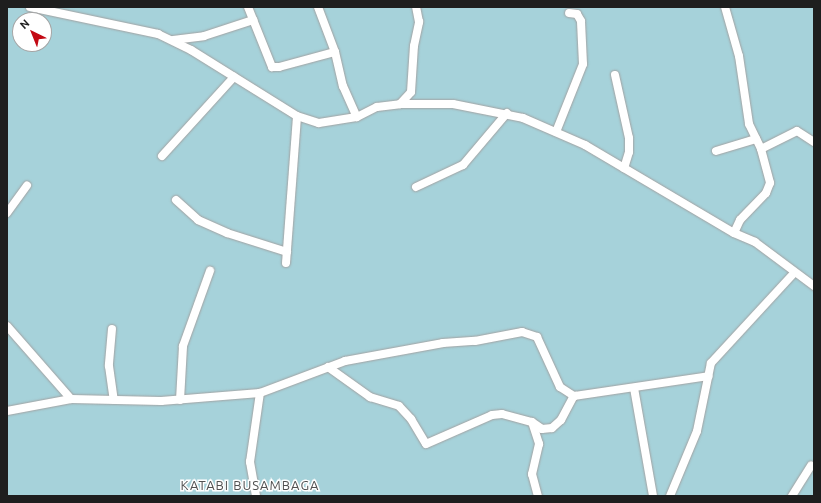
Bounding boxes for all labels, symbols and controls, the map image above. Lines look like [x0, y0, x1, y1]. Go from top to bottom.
north arrow [12, 12, 52, 52]
text: N [17, 17, 32, 31]
district label: KATABI BUSAMBAGA [181, 477, 319, 493]

